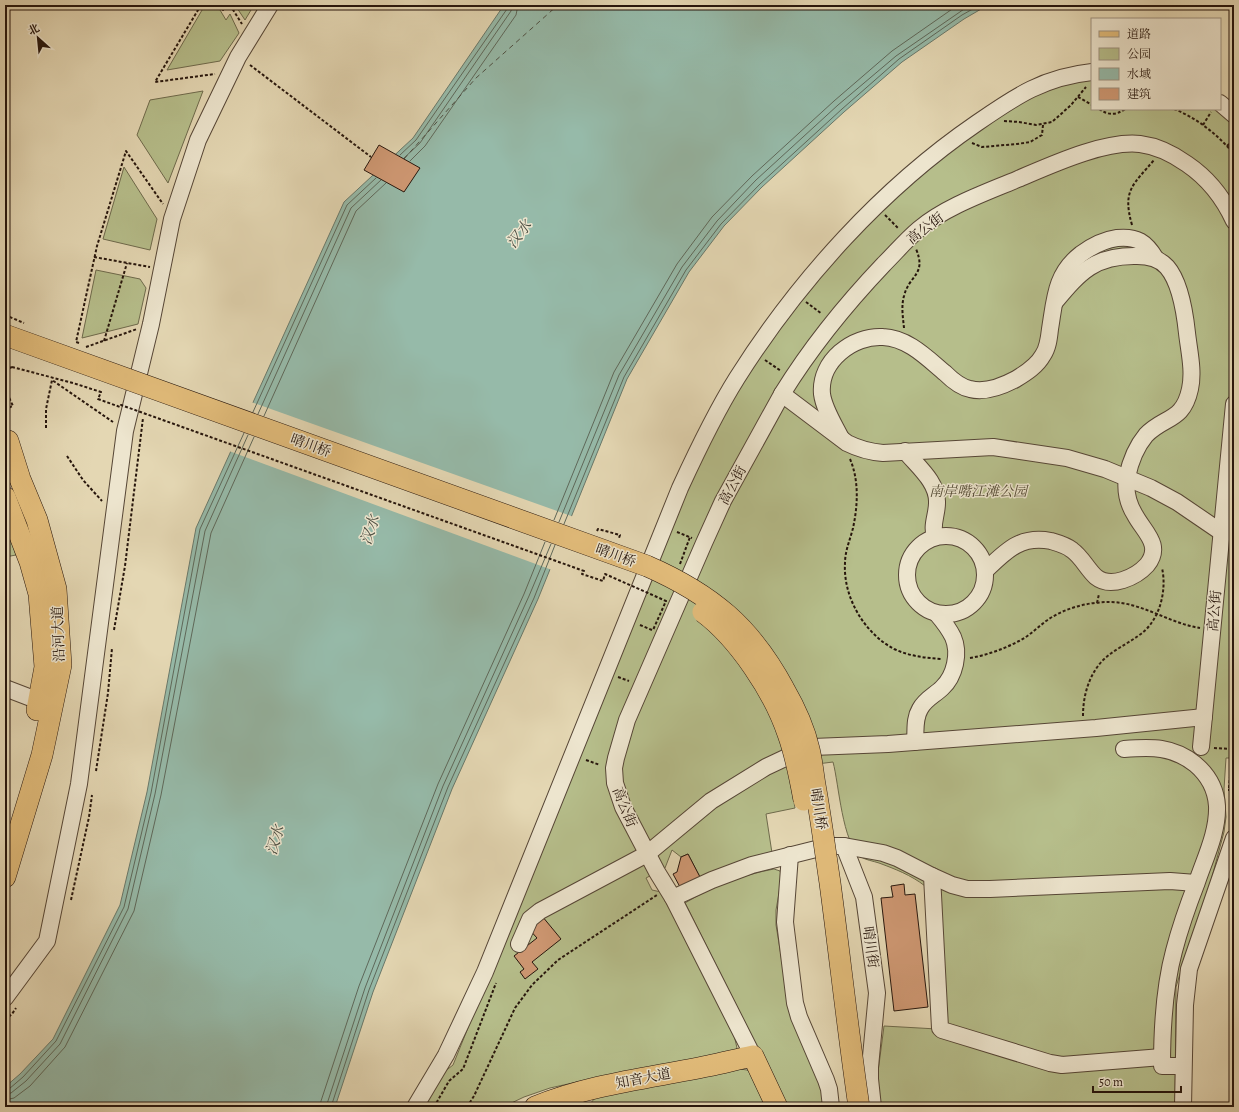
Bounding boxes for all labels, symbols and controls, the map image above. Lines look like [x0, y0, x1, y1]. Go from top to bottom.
north arrow [18, 18, 58, 58]
legend [1091, 18, 1221, 110]
text: 北 [25, 20, 42, 39]
text: 道路 [1127, 26, 1151, 42]
text: 公园 [1127, 46, 1151, 62]
text: 水域 [1127, 66, 1151, 82]
text: 建筑 [1127, 86, 1151, 102]
street label: 高公街 [903, 208, 948, 249]
water label: 汉水 [502, 214, 537, 252]
street label: 晴川桥 [288, 429, 334, 462]
street label: 高公街 [714, 462, 751, 508]
park label: 南岸嘴江滩公园 [929, 482, 1029, 501]
water label: 汉水 [356, 511, 385, 547]
street label: 晴川桥 [593, 539, 639, 572]
street label: 高公街 [1203, 589, 1226, 633]
street label: 沿河大道 [48, 606, 69, 662]
street label: 高公街 [608, 784, 641, 830]
street label: 晴川桥 [806, 787, 831, 831]
water label: 汉水 [261, 821, 290, 857]
street label: 晴川街 [858, 925, 883, 969]
street label: 知音大道 [614, 1064, 672, 1093]
scale bar [1093, 1068, 1181, 1094]
text: 50 m [1099, 1074, 1123, 1090]

